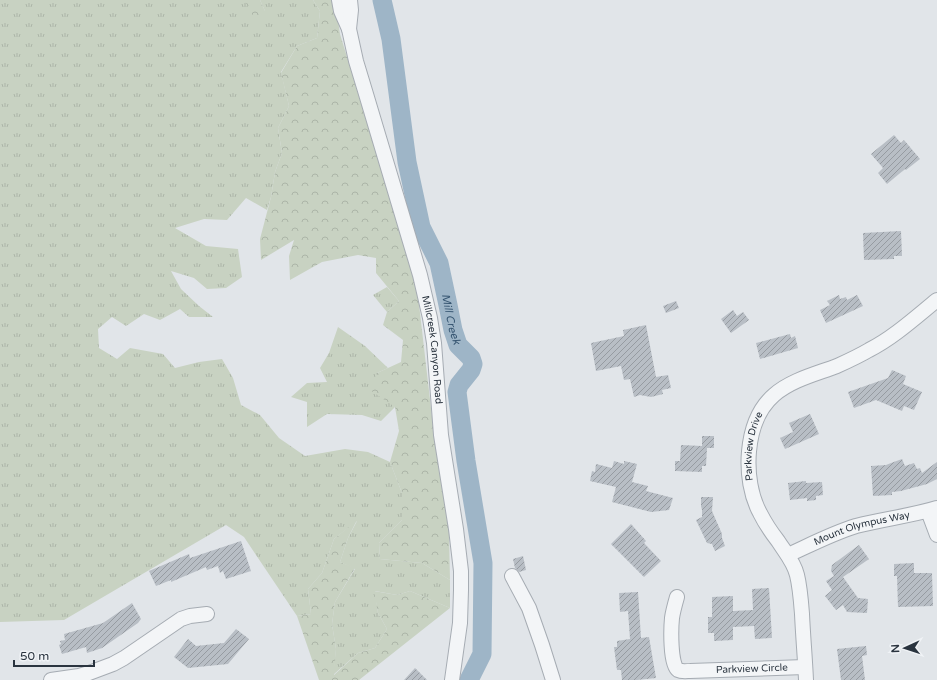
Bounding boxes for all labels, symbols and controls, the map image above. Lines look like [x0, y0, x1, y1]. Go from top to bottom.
water label: Mill Creek [439, 292, 464, 347]
street label: Millcreek Canyon Road [419, 294, 445, 404]
street label: Parkview Drive [742, 409, 766, 481]
street label: Mount Olympus Way [812, 509, 912, 548]
north arrow [885, 628, 925, 668]
scale bar [14, 642, 94, 668]
text: N [889, 644, 902, 653]
text: 50 m [20, 649, 49, 663]
street label: Parkview Circle [716, 662, 788, 676]

